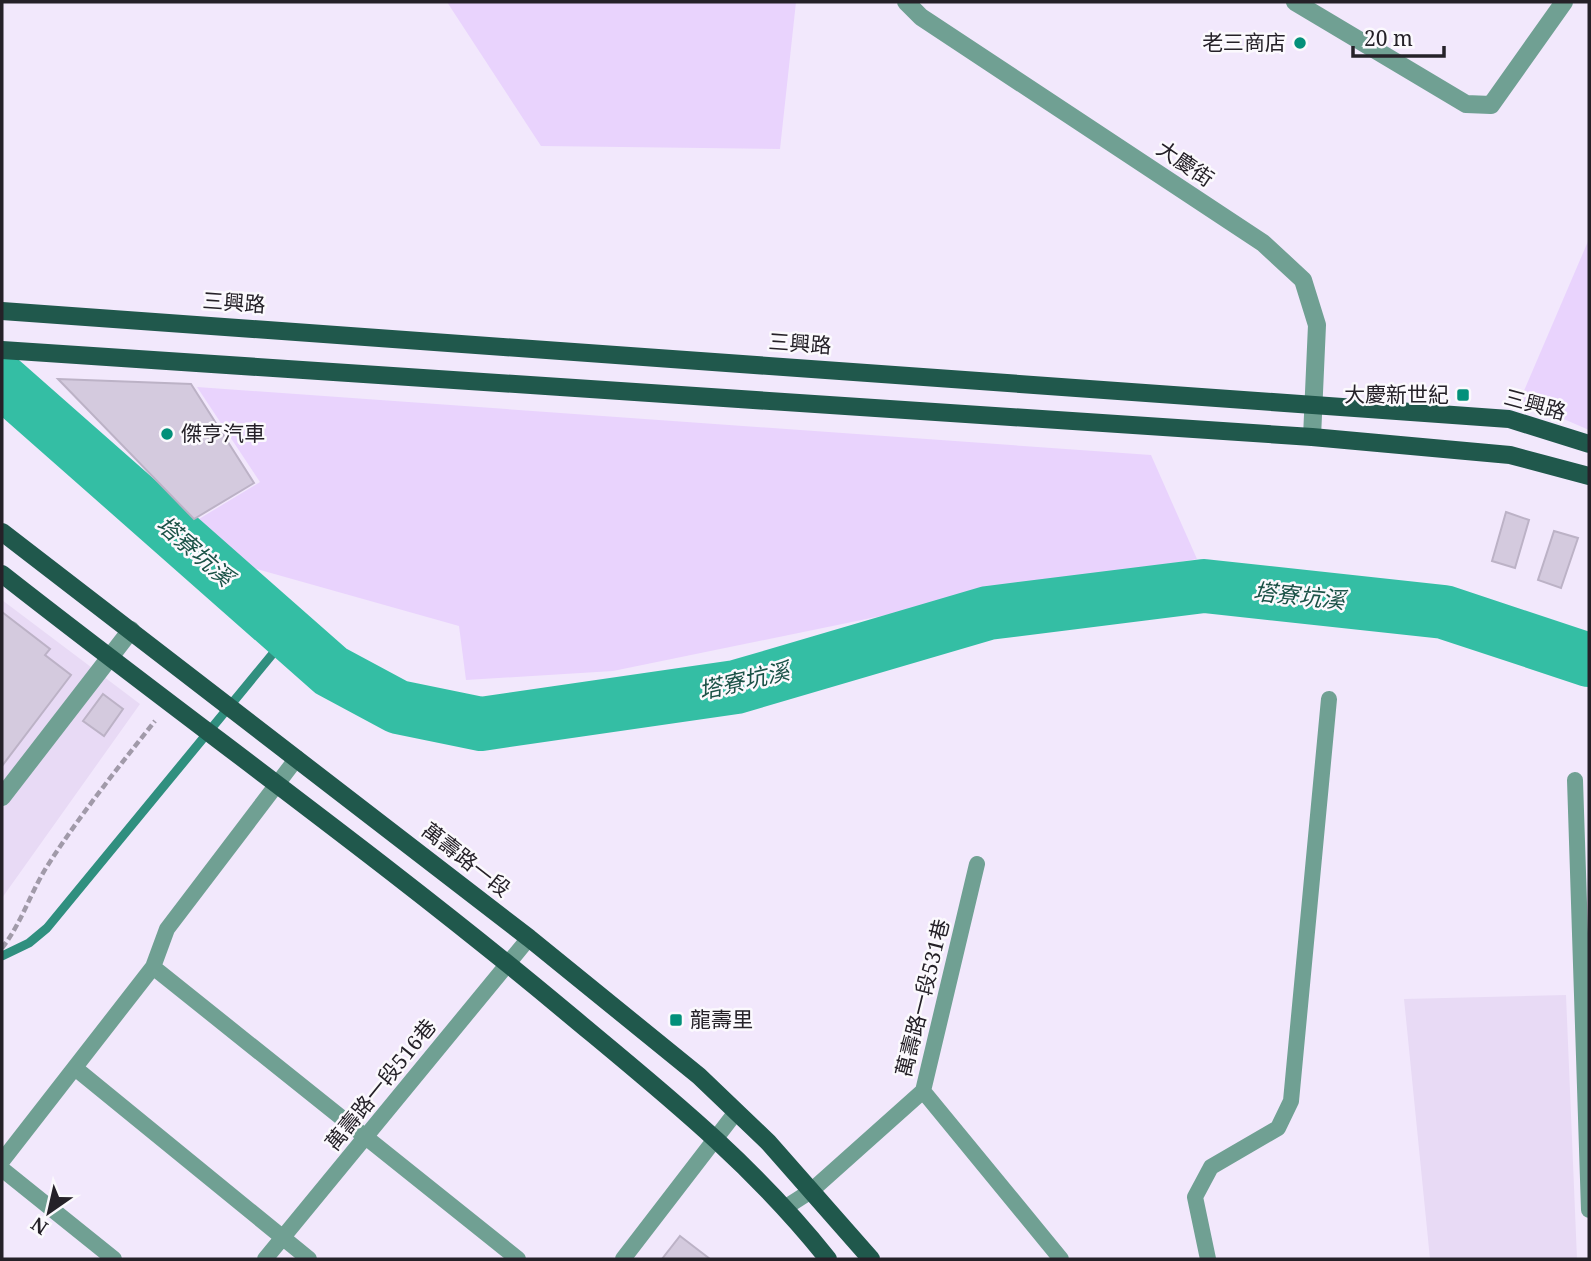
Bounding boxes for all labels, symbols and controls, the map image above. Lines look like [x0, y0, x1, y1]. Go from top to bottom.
scale bar [1353, 14, 1444, 58]
text: 20 m [1364, 24, 1413, 52]
place label: 老三商店 [1202, 28, 1286, 56]
marker: 老三商店 [1292, 35, 1308, 51]
street label: 大慶街 [1152, 134, 1220, 192]
street label: 三興路 [202, 286, 266, 318]
street label: 三興路 [768, 327, 832, 359]
place label: 大慶新世紀 [1344, 380, 1449, 408]
street label: 三興路 [1501, 382, 1569, 426]
marker: 大慶新世紀 [1455, 387, 1471, 403]
place label: 傑亨汽車 [181, 419, 265, 447]
marker: 傑亨汽車 [159, 426, 175, 442]
water label: 塔寮坑溪 [150, 508, 243, 594]
water label: 塔寮坑溪 [1252, 574, 1350, 616]
water label: 塔寮坑溪 [695, 653, 795, 706]
street label: 萬壽路一段 [417, 816, 517, 903]
street label: 萬壽路一段531巷 [889, 916, 955, 1079]
place label: 龍壽里 [690, 1005, 753, 1033]
marker: 龍壽里 [668, 1012, 684, 1028]
street label: 萬壽路一段516巷 [319, 1013, 442, 1156]
north arrow [14, 1177, 84, 1247]
text: N [26, 1211, 53, 1241]

